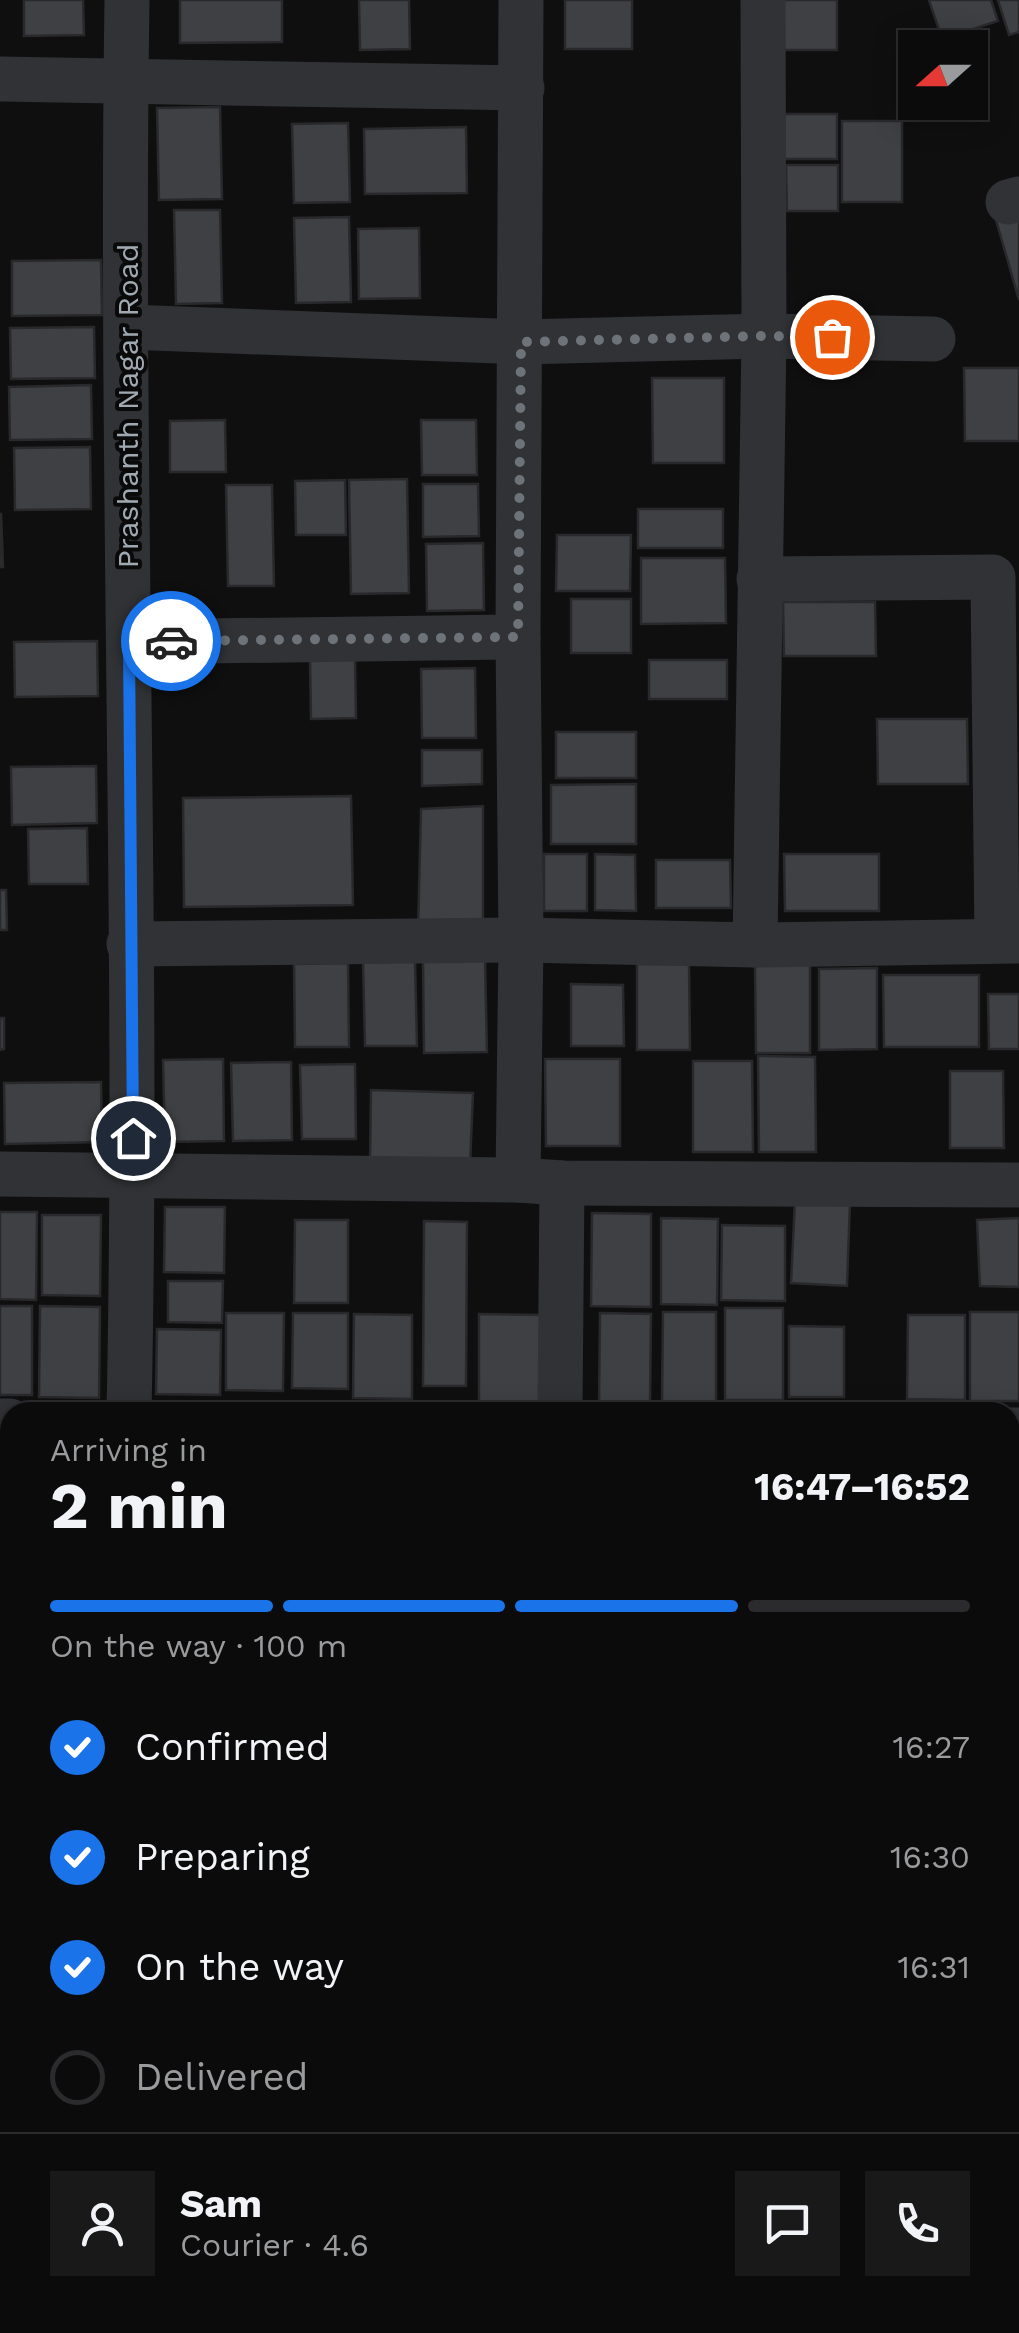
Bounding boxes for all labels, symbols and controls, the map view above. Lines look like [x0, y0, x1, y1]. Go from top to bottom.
north arrow [898, 30, 988, 120]
map controls [898, 30, 988, 120]
street label: Prashanth Nagar Road [110, 244, 145, 568]
pin [790, 295, 875, 380]
icon: bag [805, 310, 860, 365]
courier [121, 591, 221, 691]
icon: car [144, 614, 199, 669]
pin [91, 1096, 176, 1181]
icon: home [106, 1111, 161, 1166]
text: Arriving in [50, 1431, 207, 1469]
text: 16:47–16:52 [754, 1465, 970, 1509]
text: 2 min [50, 1468, 228, 1544]
text: On the way · 100 m [50, 1627, 347, 1665]
icon: check [50, 1720, 105, 1775]
text: Confirmed [135, 1725, 330, 1769]
text: 16:27 [893, 1728, 970, 1766]
icon: check [50, 1830, 105, 1885]
text: Preparing [135, 1835, 310, 1879]
text: 16:30 [890, 1838, 970, 1876]
icon: check [50, 1940, 105, 1995]
text: On the way [135, 1945, 344, 1989]
text: 16:31 [897, 1948, 970, 1986]
text: Delivered [135, 2055, 308, 2099]
button: person [50, 2171, 155, 2276]
button: chat [735, 2171, 840, 2276]
button: phone [865, 2171, 970, 2276]
text: Sam [180, 2182, 262, 2226]
text: Courier · 4.6 [180, 2226, 369, 2264]

